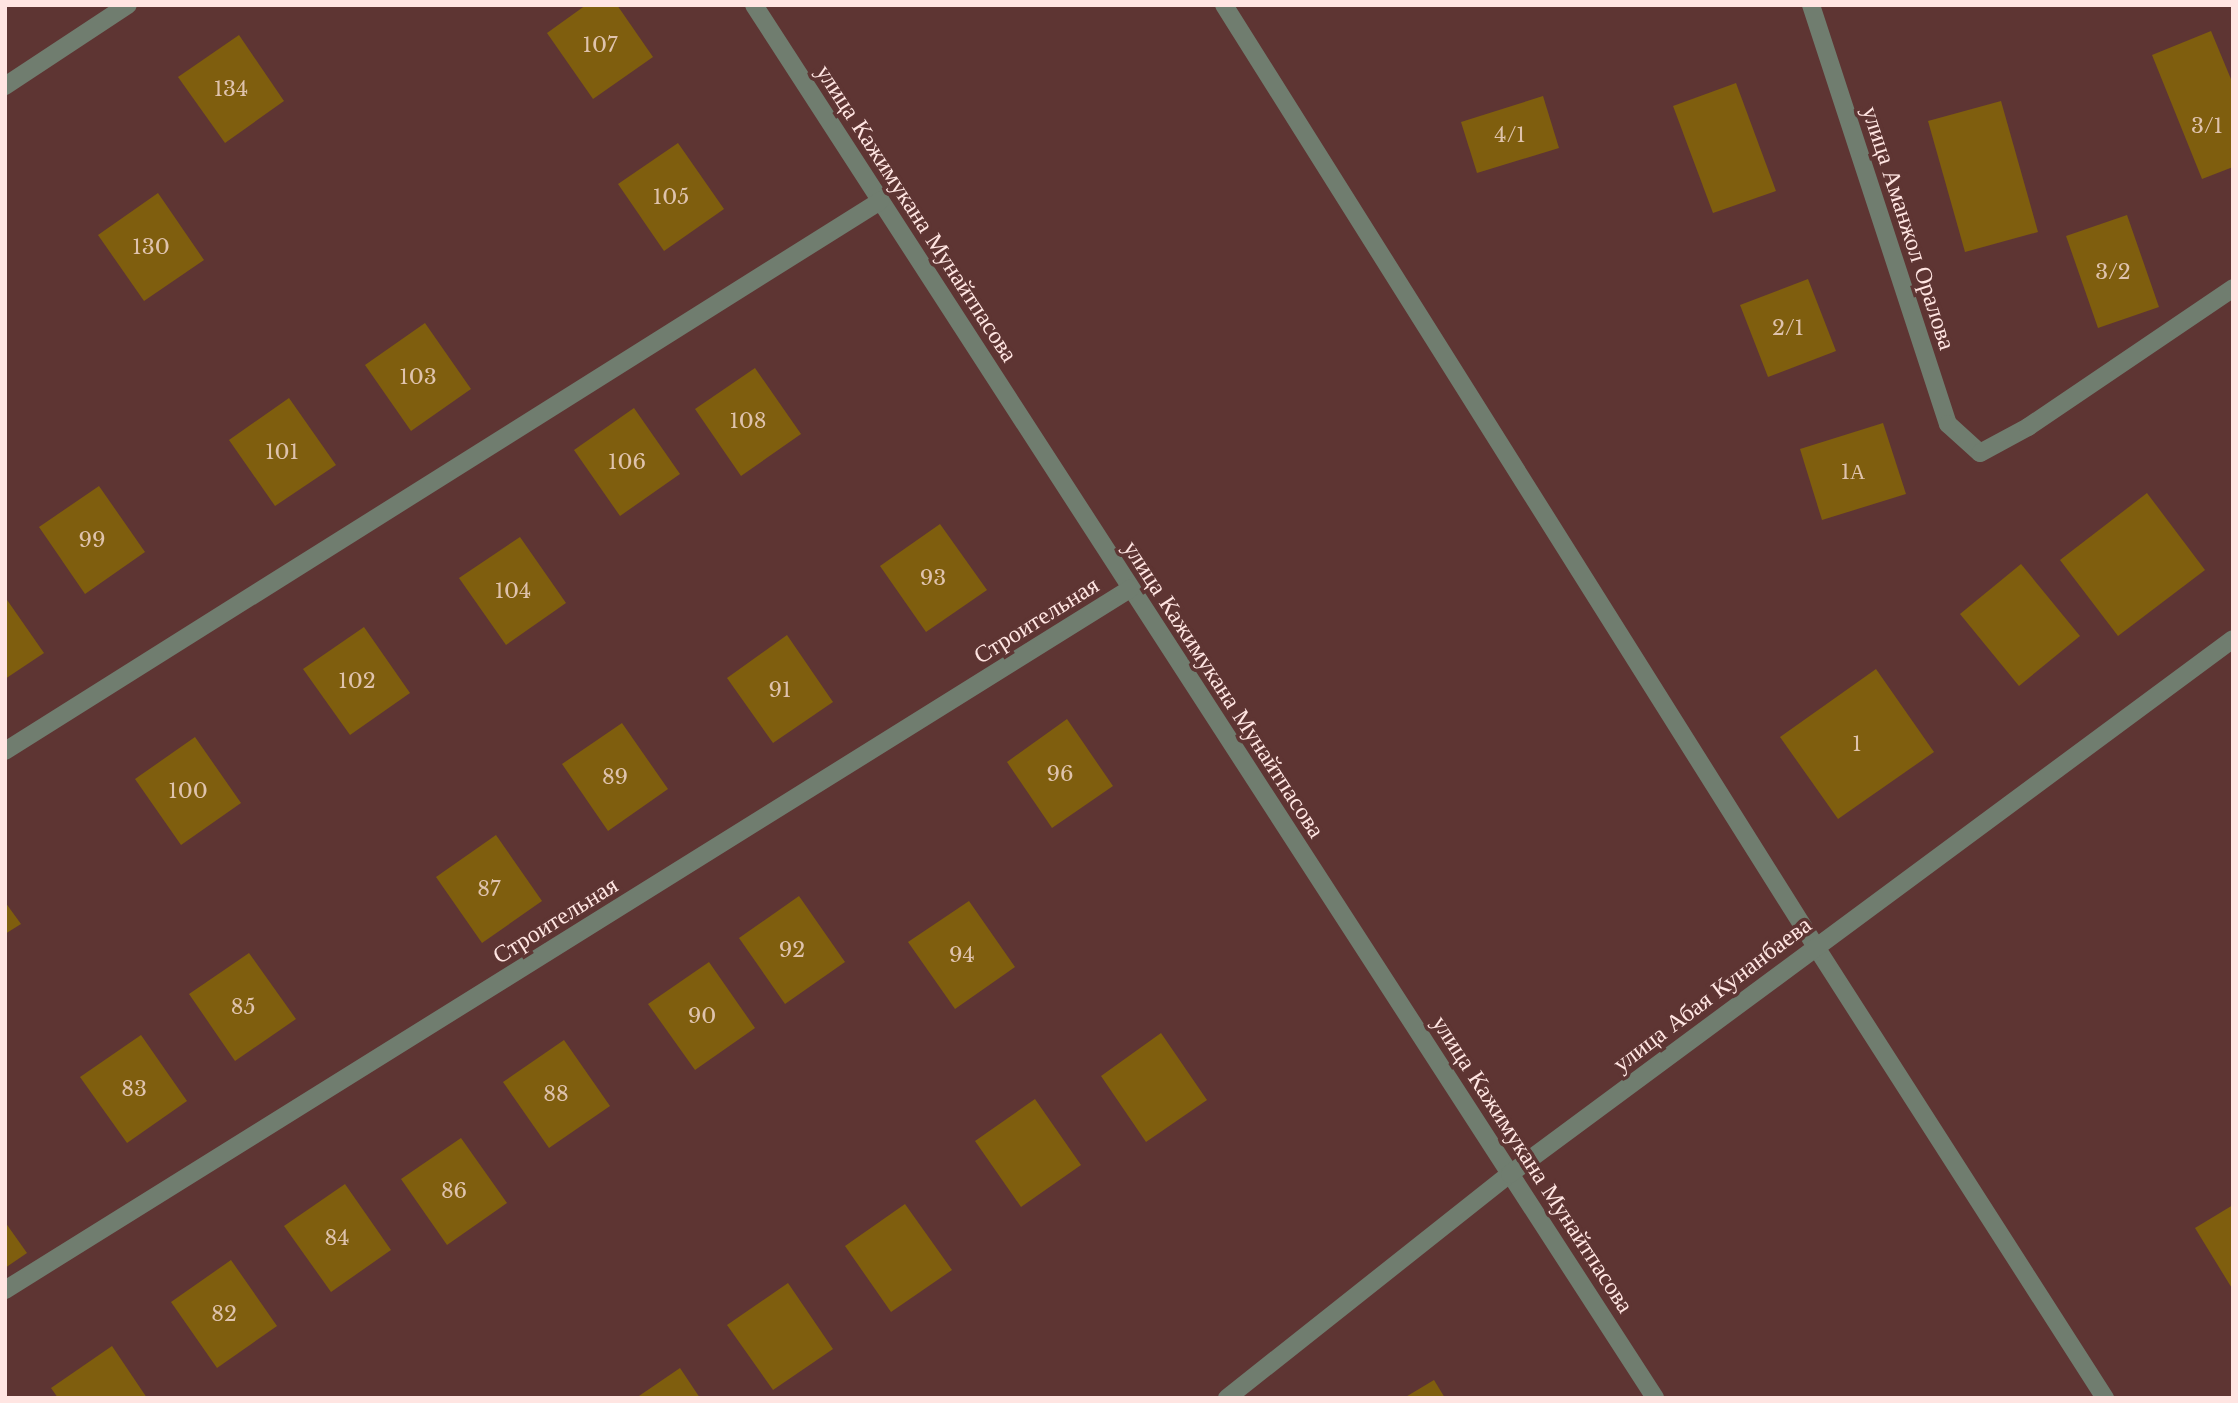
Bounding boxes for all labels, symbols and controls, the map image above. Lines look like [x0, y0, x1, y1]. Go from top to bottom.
house number: 107 [583, 32, 617, 58]
street label: улица Кажимукана Мунайтпасова [810, 59, 1024, 367]
house number: 134 [214, 76, 248, 102]
street label: улица Аманжол Оралова [1856, 103, 1962, 353]
house number: 3/1 [2191, 113, 2223, 139]
house number: 4/1 [1494, 122, 1526, 148]
house number: 105 [653, 184, 689, 210]
house number: 130 [132, 234, 170, 260]
house number: 3/2 [2095, 259, 2131, 285]
house number: 2/1 [1772, 315, 1804, 341]
house number: 103 [399, 364, 437, 390]
house number: 108 [729, 408, 767, 434]
house number: 101 [265, 439, 299, 465]
house number: 106 [608, 449, 646, 475]
house number: 1А [1841, 459, 1865, 485]
house number: 99 [78, 527, 106, 553]
street label: улица Кажимукана Мунайтпасова [1117, 535, 1331, 843]
house number: 93 [920, 565, 946, 591]
street label: Строительная [968, 570, 1104, 670]
house number: 104 [495, 578, 531, 604]
house number: 102 [338, 668, 376, 694]
house number: 91 [769, 677, 791, 703]
house number: 1 [1852, 731, 1862, 757]
house number: 96 [1046, 761, 1074, 787]
house number: 89 [602, 764, 628, 790]
house number: 100 [168, 778, 208, 804]
street label: Строительная [487, 870, 623, 970]
house number: 87 [477, 876, 501, 902]
street label: улица Абая Кунанбаева [1607, 910, 1817, 1078]
house number: 92 [779, 937, 805, 963]
house number: 94 [949, 942, 975, 968]
house number: 85 [231, 994, 255, 1020]
house number: 90 [688, 1003, 716, 1029]
street label: улица Кажимукана Мунайтпасова [1426, 1010, 1640, 1318]
house number: 83 [121, 1076, 147, 1102]
house number: 88 [543, 1081, 569, 1107]
house number: 86 [441, 1178, 467, 1204]
house number: 84 [324, 1225, 350, 1251]
house number: 82 [211, 1301, 237, 1327]

